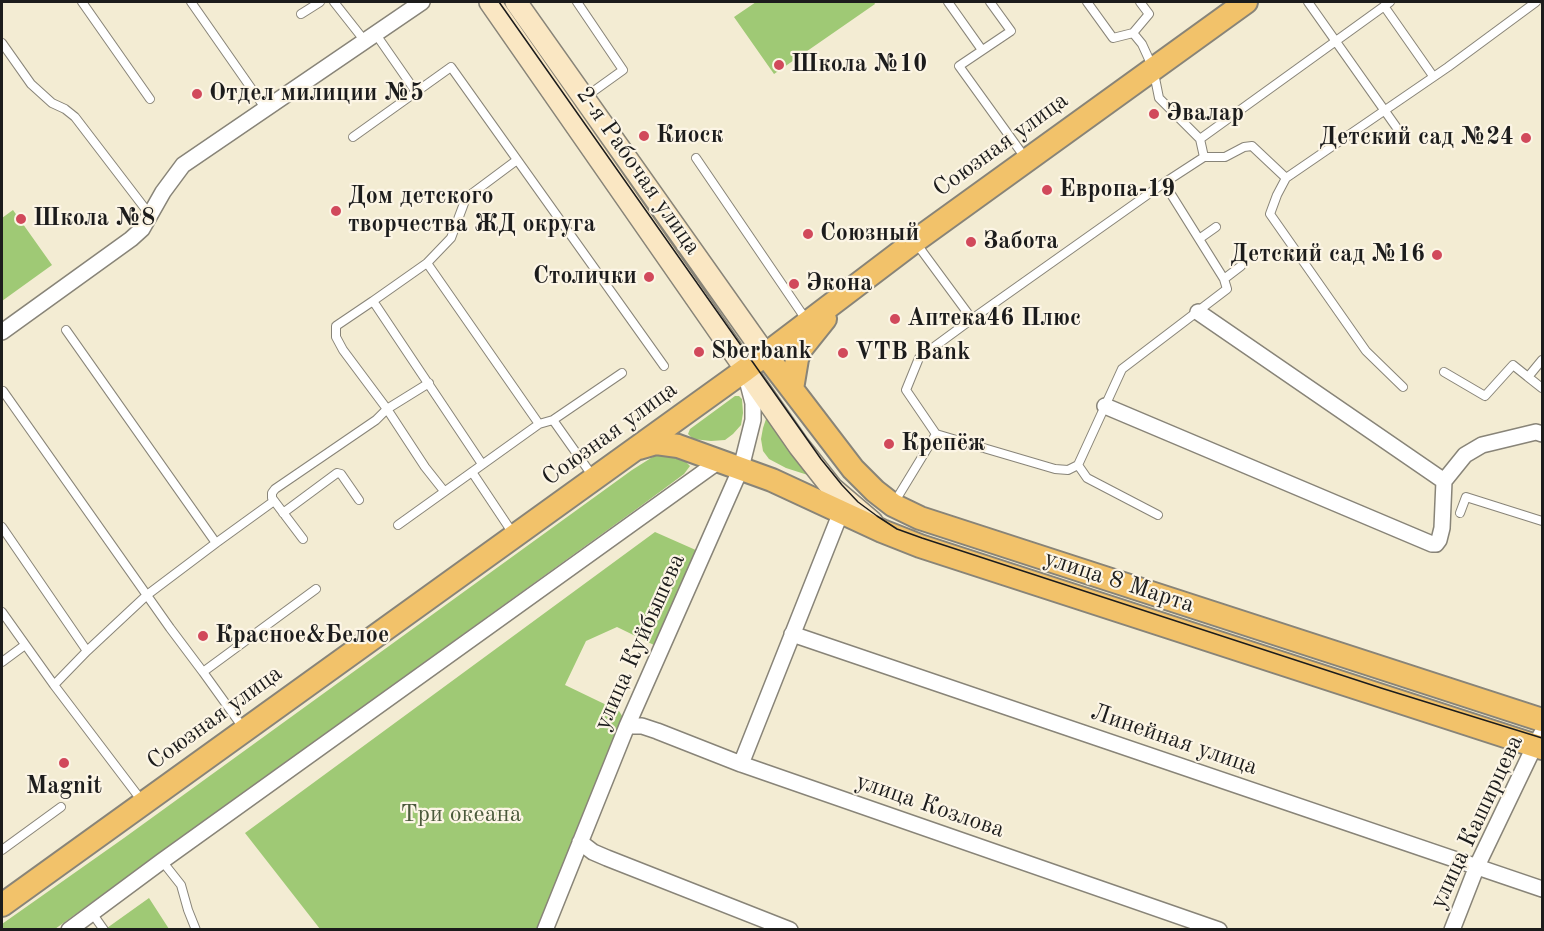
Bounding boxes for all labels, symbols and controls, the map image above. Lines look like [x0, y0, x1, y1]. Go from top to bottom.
place label: Школа №10 [791, 51, 927, 79]
marker: Школа №10 [772, 58, 786, 72]
place label: Отдел милиции №5 [209, 80, 424, 108]
street label: 2-я Рабочая улица [569, 81, 707, 261]
street label: Союзная улица [928, 86, 1074, 204]
marker: Отдел милиции №5 [190, 87, 204, 101]
place label: Эвалар [1166, 100, 1244, 128]
marker: Эвалар [1147, 107, 1161, 121]
place label: Киоск [656, 122, 723, 150]
place label: Детский сад №24 [1319, 124, 1514, 152]
marker: Киоск [637, 129, 651, 143]
marker: Детский сад №24 [1519, 131, 1533, 145]
place label: Европа-19 [1059, 176, 1175, 204]
place label: Дом детского творчества ЖД округа [348, 183, 596, 239]
marker: Европа-19 [1040, 183, 1054, 197]
marker: Дом детского творчества ЖД округа [329, 204, 343, 218]
place label: Школа №8 [33, 205, 155, 233]
marker: Школа №8 [14, 212, 28, 226]
place label: Союзный [820, 220, 919, 248]
marker: Союзный [801, 227, 815, 241]
place label: Забота [983, 228, 1059, 256]
marker: Забота [964, 235, 978, 249]
place label: Детский сад №16 [1230, 241, 1425, 269]
marker: Детский сад №16 [1430, 248, 1444, 262]
place label: Столички [533, 263, 637, 291]
marker: Столички [642, 270, 656, 284]
place label: Экона [806, 270, 873, 298]
marker: Экона [787, 277, 801, 291]
place label: Аптека46 Плюс [907, 305, 1081, 333]
marker: Аптека46 Плюс [888, 312, 902, 326]
place label: Sberbank [711, 338, 812, 366]
place label: VTB Bank [855, 339, 970, 367]
marker: Sberbank [692, 345, 706, 359]
marker: VTB Bank [836, 346, 850, 360]
street label: Союзная улица [537, 375, 683, 493]
place label: Крепёж [901, 430, 985, 458]
marker: Крепёж [882, 437, 896, 451]
street label: улица 8 Марта [1040, 544, 1198, 620]
street label: улица Куйбышева [588, 549, 692, 735]
place label: Красное&Белое [215, 622, 389, 650]
marker: Красное&Белое [196, 629, 210, 643]
street label: Союзная улица [142, 659, 288, 777]
street label: Линейная улица [1087, 698, 1261, 782]
street label: улица Каширцева [1424, 730, 1530, 914]
marker: Magnit [57, 756, 71, 770]
street label: улица Козлова [852, 767, 1008, 845]
place label: Magnit [26, 773, 102, 801]
park label: Три океана [400, 801, 522, 829]

